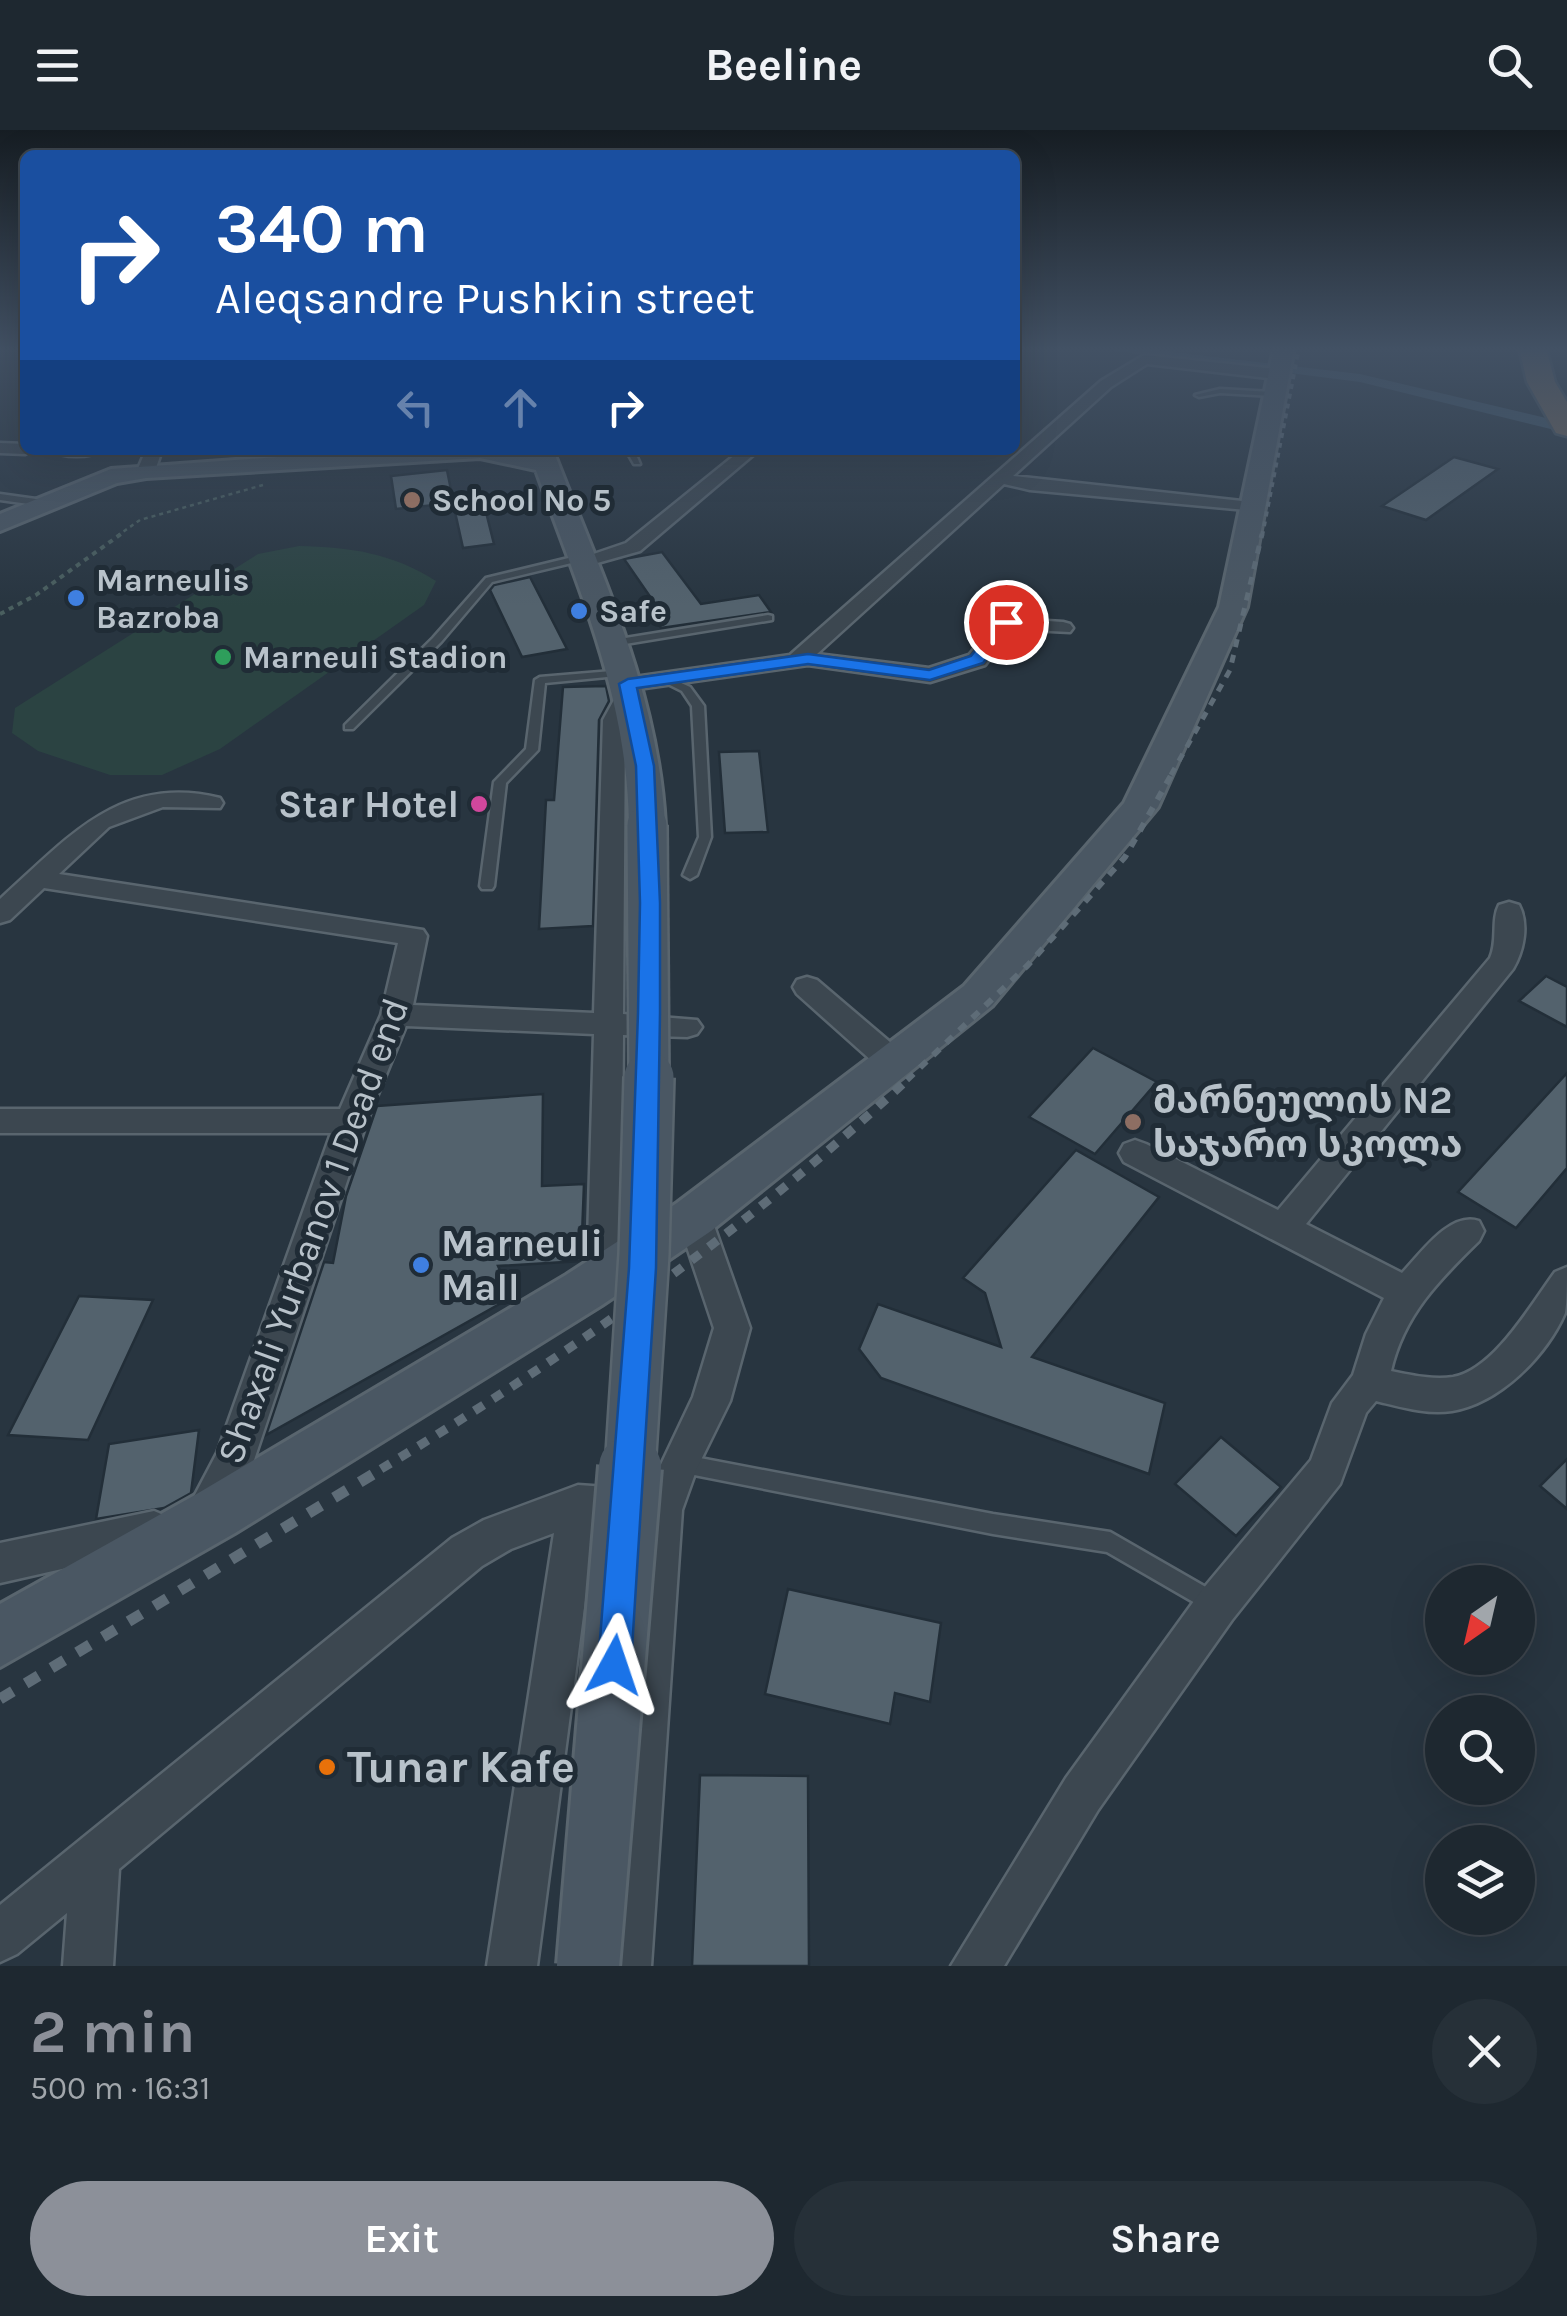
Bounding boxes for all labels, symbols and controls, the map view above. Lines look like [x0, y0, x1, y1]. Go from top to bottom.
icon: menu [30, 38, 85, 93]
icon: search [1482, 38, 1537, 93]
text: Beeline [705, 39, 862, 91]
text: 340 m [215, 188, 429, 270]
icon: right [50, 190, 180, 320]
text: Aleqsandre Pushkin street [215, 272, 755, 324]
icon: left [388, 380, 443, 435]
icon: ahead [493, 380, 548, 435]
icon: right [598, 380, 653, 435]
place label: School No 5 [432, 482, 611, 519]
marker: School No 5 [401, 489, 423, 511]
place label: Marneulis Bazroba [96, 562, 249, 636]
pin [964, 580, 1049, 665]
marker: Marneulis Bazroba [65, 587, 87, 609]
place label: Safe [599, 593, 667, 630]
icon: arrive [979, 595, 1034, 650]
marker: Safe [568, 600, 590, 622]
place label: Marneuli Stadion [243, 639, 508, 676]
marker: Marneuli Stadion [212, 646, 234, 668]
place label: Star Hotel [278, 782, 459, 827]
marker: Star Hotel [468, 793, 490, 815]
street label: Shaxali Yurbanov 1 Dead end [208, 992, 418, 1470]
place label: მარნეულის N2 საჯარო სკოლა [1153, 1078, 1462, 1167]
marker: მარნეულის N2 საჯარო სკოლა [1122, 1111, 1144, 1133]
place label: Marneuli Mall [441, 1221, 603, 1310]
marker: Marneuli Mall [410, 1254, 432, 1276]
north arrow [1425, 1565, 1535, 1675]
map controls [1425, 1565, 1535, 1935]
position arrow [562, 1613, 666, 1717]
button: search [1425, 1695, 1535, 1805]
place label: Tunar Kafe [347, 1741, 575, 1793]
marker: Tunar Kafe [316, 1756, 338, 1778]
button: layers [1425, 1825, 1535, 1935]
text: 2 min [30, 1997, 195, 2067]
button: close [1432, 1999, 1537, 2104]
text: 500 m · 16:31 [30, 2070, 210, 2107]
button: Exit [30, 2181, 774, 2296]
button: Share [794, 2181, 1537, 2296]

